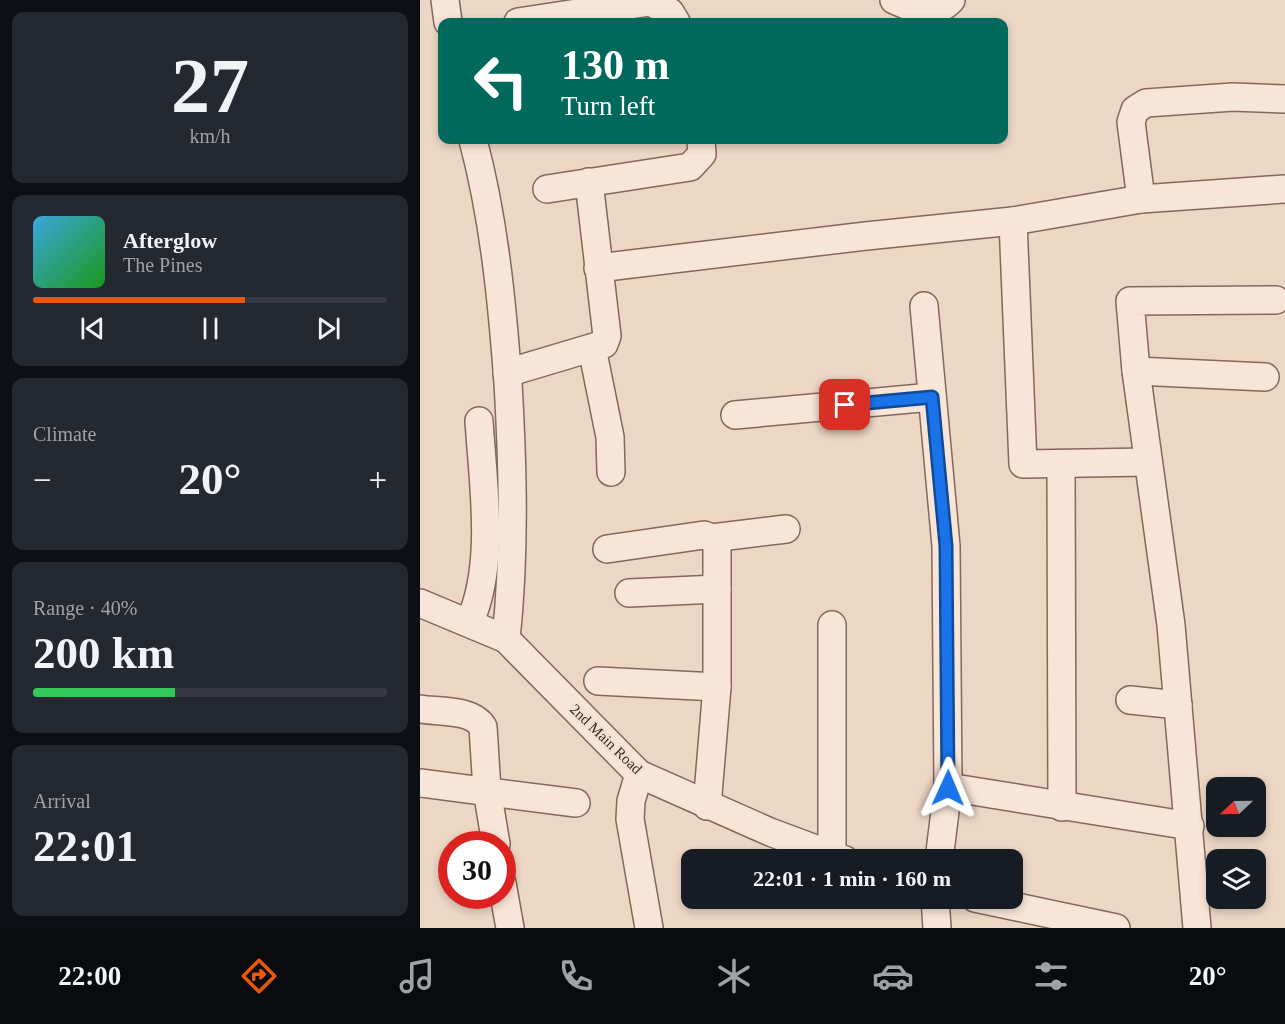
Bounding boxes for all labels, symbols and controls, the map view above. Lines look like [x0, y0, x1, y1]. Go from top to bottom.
text: 27 [171, 42, 249, 129]
icon: left [462, 42, 540, 120]
text: 130 m [561, 42, 670, 88]
text: Turn left [561, 91, 655, 121]
text: km/h [189, 125, 231, 147]
text: Afterglow [123, 228, 217, 253]
text: The Pines [123, 254, 202, 276]
icon: previous [76, 312, 109, 345]
icon: pause [194, 312, 227, 345]
icon: next [312, 312, 345, 345]
pin [819, 379, 870, 430]
icon: arrive [828, 388, 861, 421]
text: Climate [33, 423, 96, 445]
text: 20° [179, 454, 242, 504]
text: − [33, 462, 52, 498]
text: + [368, 462, 387, 498]
text: Range · 40% [33, 597, 137, 619]
text: 200 km [33, 628, 174, 678]
street label: 2nd Main Road [567, 701, 645, 778]
position arrow [916, 756, 980, 820]
north arrow [1206, 777, 1266, 837]
map controls [1206, 777, 1266, 909]
text: Arrival [33, 790, 91, 812]
text: 22:01 [33, 821, 138, 871]
speed limit sign: 30 [438, 831, 516, 909]
button: layers [1206, 849, 1266, 909]
text: 22:01 · 1 min · 160 m [753, 866, 951, 891]
icon: directions [238, 955, 280, 997]
icon: music [396, 955, 438, 997]
icon: phone [555, 955, 597, 997]
icon: climate [713, 955, 755, 997]
icon: car [872, 955, 914, 997]
icon: filters [1030, 955, 1072, 997]
text: 22:00 [58, 961, 121, 991]
text: 20° [1189, 961, 1227, 991]

